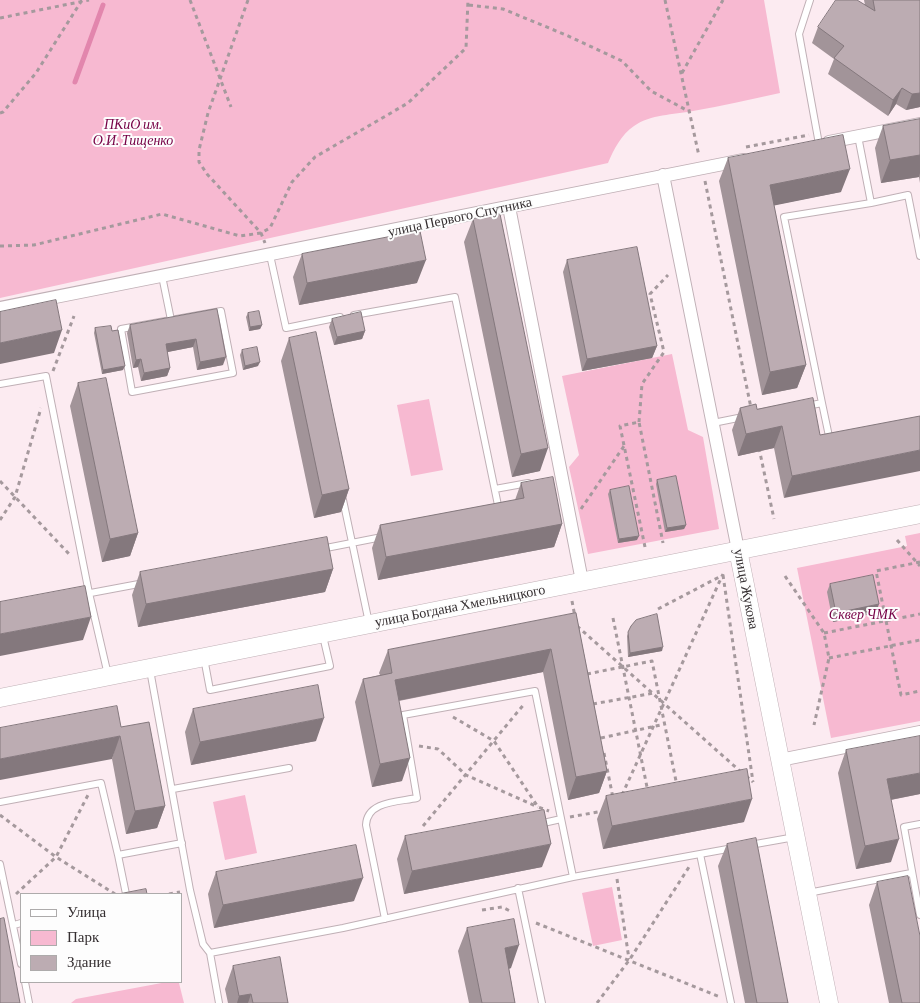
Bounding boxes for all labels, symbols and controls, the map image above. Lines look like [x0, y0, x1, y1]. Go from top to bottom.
park label: ПКиО им. О.И. Тищенко [93, 117, 173, 150]
street label: улица Первого Спутника [386, 194, 534, 240]
street label: улица Жукова [730, 547, 762, 631]
street label: улица Богдана Хмельницкого [373, 581, 547, 631]
park label: Сквер ЧМК [829, 607, 897, 623]
legend [20, 893, 182, 983]
text: Улица [67, 904, 106, 920]
text: Парк [67, 929, 99, 945]
text: Здание [67, 954, 111, 970]

